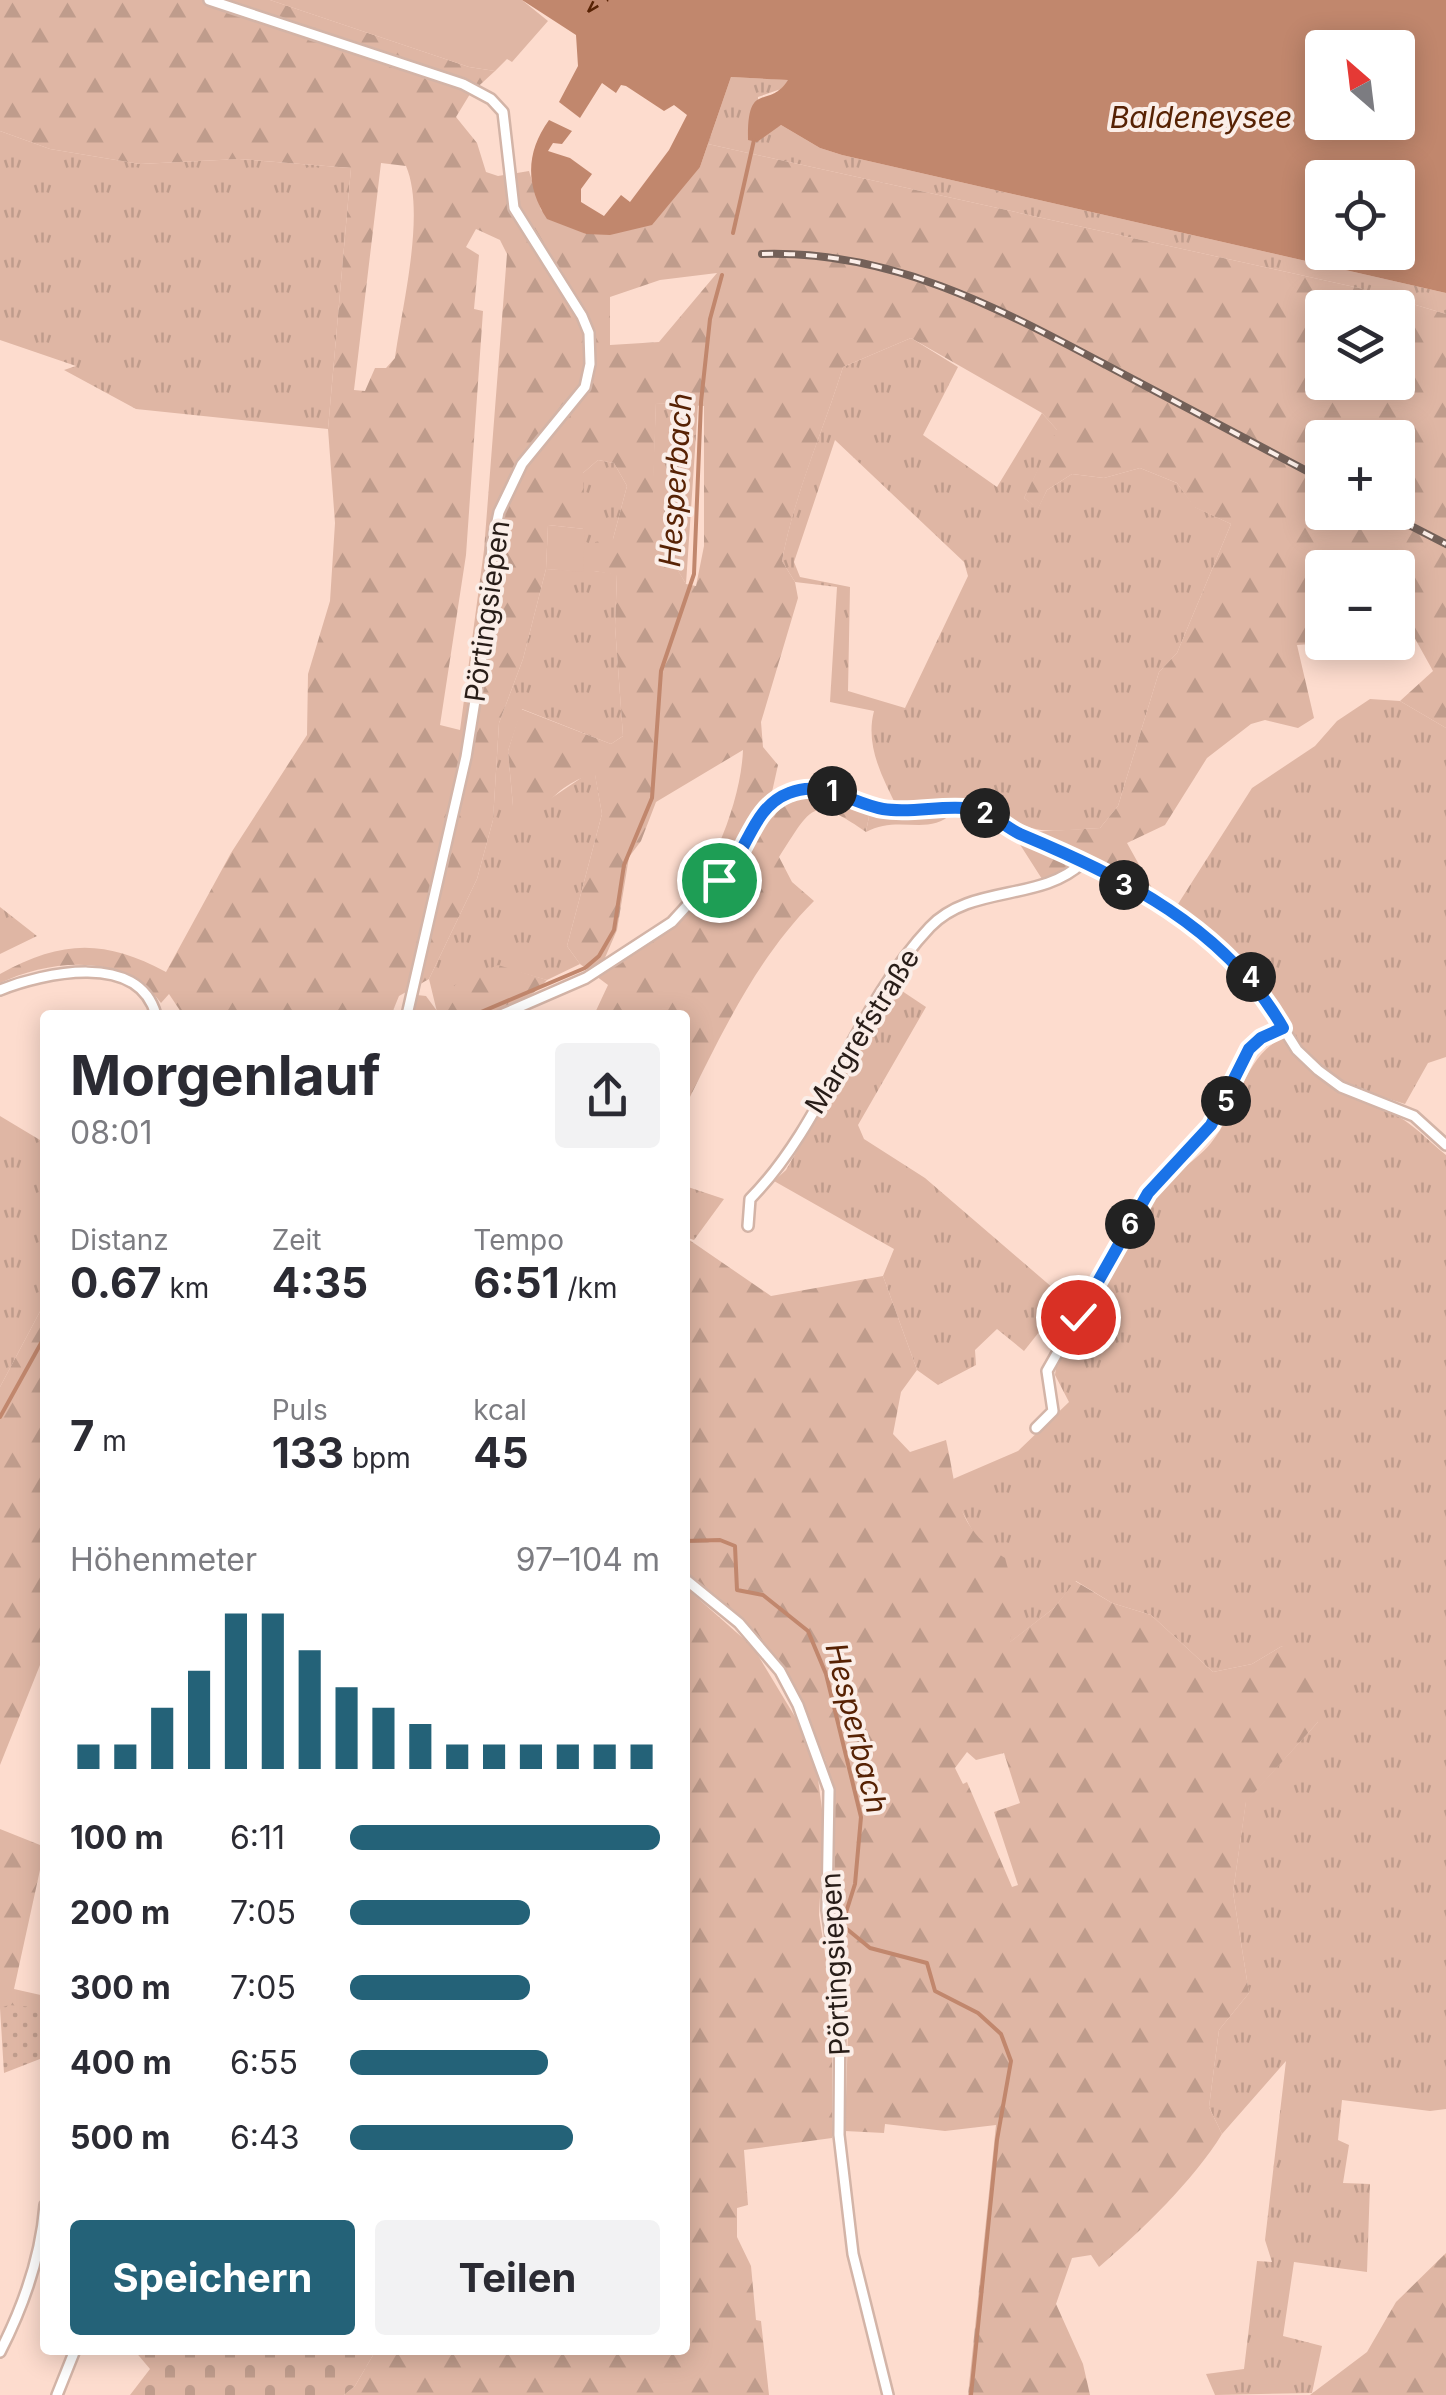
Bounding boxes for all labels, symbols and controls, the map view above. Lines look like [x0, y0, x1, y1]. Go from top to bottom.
north arrow [1305, 30, 1415, 140]
map controls [1305, 30, 1415, 660]
water label: Baldeneysee [1110, 99, 1292, 135]
button: locate [1305, 160, 1415, 270]
button: layers [1305, 290, 1415, 400]
water label: Hesperbach [651, 392, 699, 568]
button: + [1305, 420, 1415, 530]
street label: Pörtingsiepen [457, 518, 517, 704]
button: − [1305, 550, 1415, 660]
pin: 1 [807, 766, 857, 816]
text: 1 [826, 774, 838, 808]
pin: 2 [960, 788, 1010, 838]
text: 2 [976, 796, 994, 830]
pin [677, 838, 762, 923]
icon: arrive [692, 853, 747, 908]
pin: 3 [1099, 860, 1149, 910]
text: 3 [1115, 868, 1133, 902]
street label: Margrefstraße [798, 942, 926, 1120]
pin: 4 [1226, 952, 1276, 1002]
text: 4 [1242, 960, 1260, 994]
text: Morgenlauf [70, 1042, 381, 1108]
button: share [555, 1043, 660, 1148]
pin: 5 [1201, 1076, 1251, 1126]
text: 5 [1217, 1084, 1235, 1118]
text: 08:01 [70, 1113, 152, 1152]
pin: 6 [1105, 1199, 1155, 1249]
text: 6 [1121, 1207, 1139, 1241]
text: Distanz [70, 1223, 169, 1257]
text: Zeit [272, 1223, 322, 1257]
text: Tempo [473, 1223, 564, 1257]
text: 0.67 [70, 1257, 162, 1308]
text: 4:35 [272, 1257, 368, 1308]
text: 6:51 [473, 1257, 560, 1308]
text: km [162, 1271, 209, 1305]
text: /km [560, 1271, 617, 1305]
pin [1036, 1275, 1121, 1360]
icon: check [1051, 1290, 1106, 1345]
text: Puls [272, 1393, 328, 1427]
text: kcal [473, 1393, 527, 1427]
text: 7 [70, 1410, 94, 1461]
text: m [94, 1424, 127, 1458]
text: 133 [272, 1427, 344, 1478]
text: 45 [473, 1427, 529, 1478]
text: bpm [344, 1441, 411, 1475]
text: Höhenmeter [70, 1540, 257, 1579]
text: 97–104 m [516, 1540, 660, 1579]
water label: Hesperbach [818, 1639, 896, 1817]
text: 100 m [70, 1818, 164, 1857]
text: 6:11 [230, 1818, 285, 1857]
street label: Pörtingsiepen [813, 1872, 857, 2056]
text: 200 m [70, 1893, 170, 1932]
text: 7:05 [230, 1893, 296, 1932]
text: 300 m [70, 1968, 171, 2007]
text: 7:05 [230, 1968, 296, 2007]
text: 400 m [70, 2043, 172, 2082]
text: 6:55 [230, 2043, 298, 2082]
text: 500 m [70, 2118, 170, 2157]
text: 6:43 [230, 2118, 300, 2157]
button: Speichern [70, 2220, 355, 2335]
button: Teilen [375, 2220, 660, 2335]

